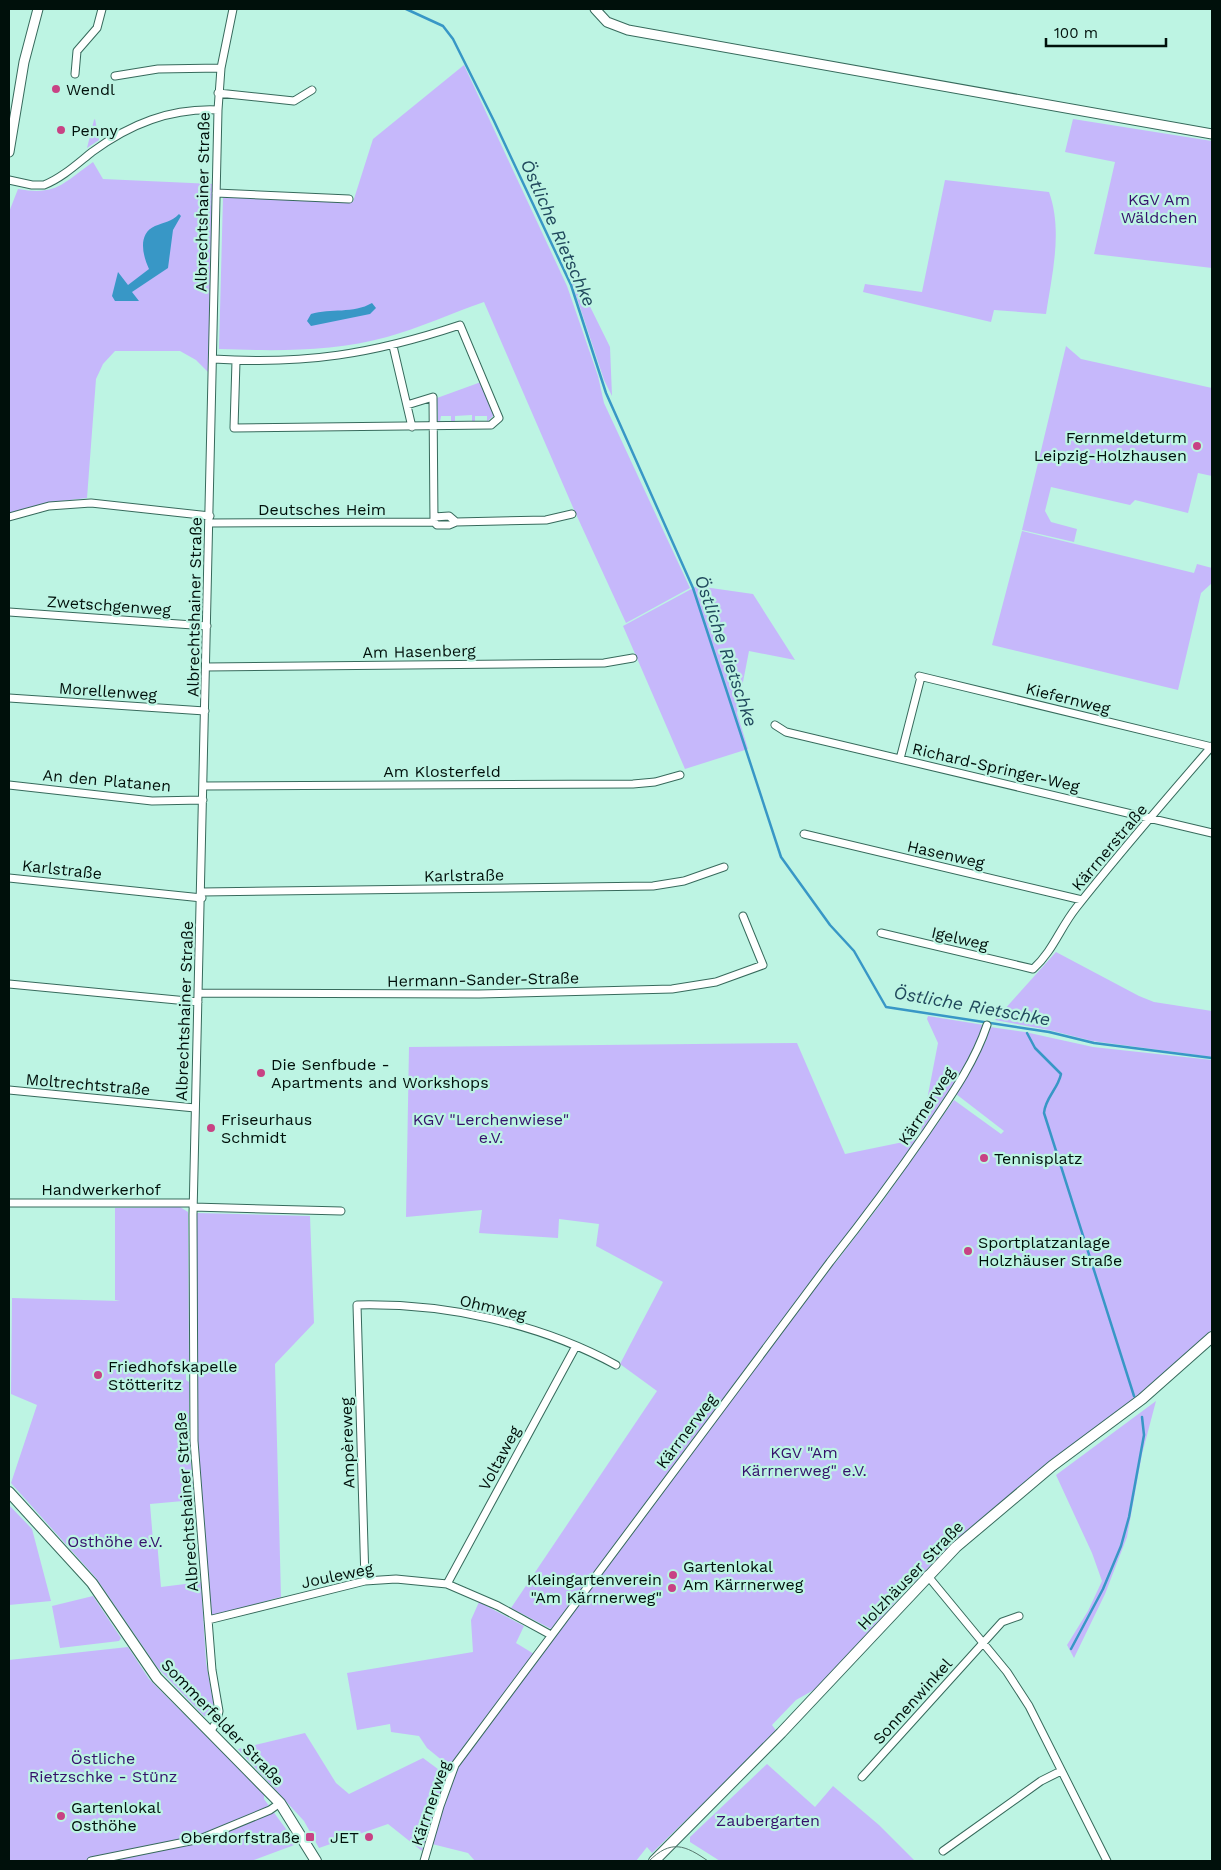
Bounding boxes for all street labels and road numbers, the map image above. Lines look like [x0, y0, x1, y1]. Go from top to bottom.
street label: Albrechtshainer Straße [191, 112, 214, 292]
street label: Deutsches Heim [258, 500, 386, 519]
street label: Albrechtshainer Straße [183, 517, 206, 697]
street label: Zwetschgenweg [46, 592, 172, 619]
street label: Am Hasenberg [362, 641, 476, 662]
street label: Morellenweg [58, 679, 158, 704]
street label: Kiefernweg [1024, 679, 1113, 718]
street label: Richard-Springer-Weg [910, 739, 1082, 796]
street label: Am Klosterfeld [383, 762, 501, 781]
street label: An den Platanen [42, 765, 172, 796]
street label: Kärrnerstraße [1068, 800, 1151, 895]
street label: Hasenweg [905, 836, 987, 873]
street label: Karlstraße [21, 856, 103, 883]
street label: Karlstraße [424, 865, 504, 886]
street label: Albrechtshainer Straße [172, 921, 197, 1101]
street label: Igelweg [930, 923, 991, 954]
street label: Hermann-Sander-Straße [387, 968, 579, 991]
street label: Kärrnerweg [894, 1063, 959, 1149]
street label: Moltrechtstraße [25, 1070, 151, 1099]
street label: Handwerkerhof [41, 1180, 162, 1199]
street label: Ohmweg [458, 1291, 529, 1324]
street label: Kärrnerweg [652, 1390, 721, 1473]
street label: Ampèreweg [336, 1397, 359, 1489]
street label: Albrechtshainer Straße [171, 1411, 202, 1593]
street label: Voltaweg [475, 1422, 525, 1494]
street label: Holzhäuser Straße [853, 1517, 967, 1634]
street label: Jouleweg [299, 1558, 375, 1592]
street label: Sonnenwinkel [869, 1654, 956, 1748]
street label: Sommerfelder Straße [157, 1655, 288, 1790]
street label: Kärrnerweg [407, 1758, 454, 1848]

